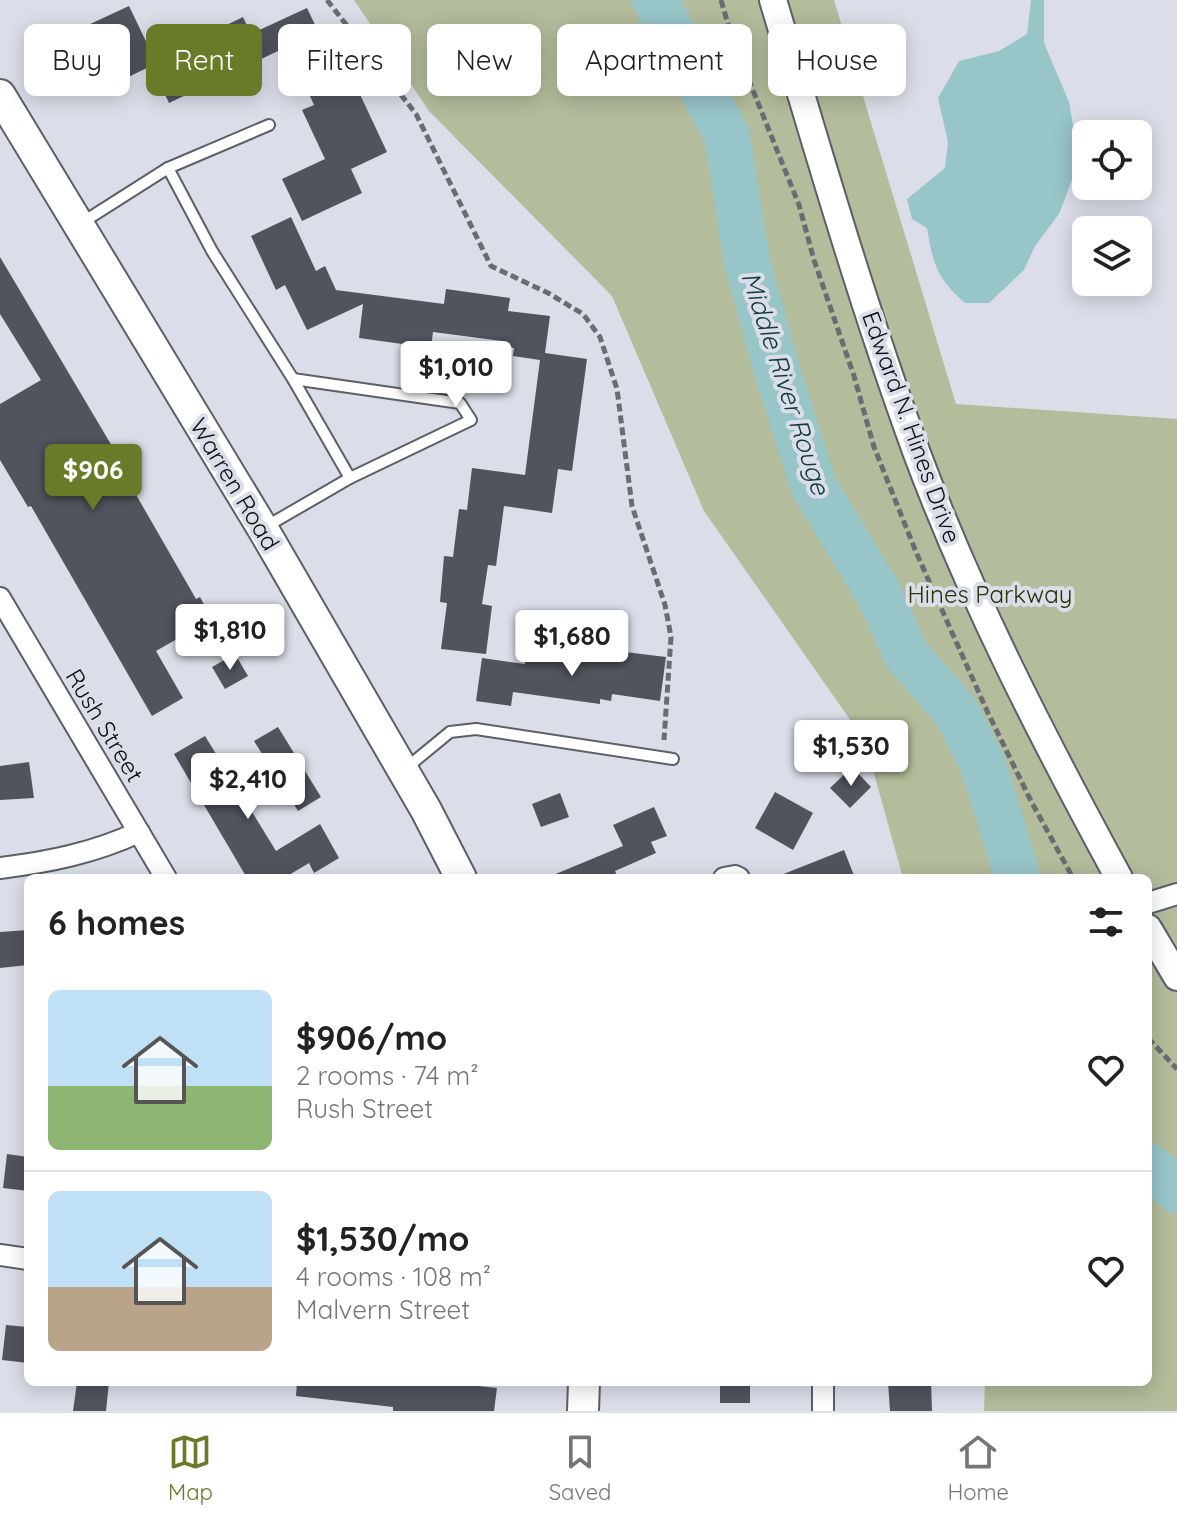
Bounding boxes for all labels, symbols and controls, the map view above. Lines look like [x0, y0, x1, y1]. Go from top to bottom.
chip: Buy [24, 24, 130, 96]
chip: Rent [146, 24, 262, 96]
chip: Filters [278, 24, 411, 96]
chip: New [427, 24, 541, 96]
chip: Apartment [557, 24, 752, 96]
chip: House [768, 24, 906, 96]
map controls [1072, 120, 1152, 296]
button: locate [1072, 120, 1152, 200]
button: layers [1072, 216, 1152, 296]
water label: Middle River Rouge [734, 267, 838, 500]
street label: Edward N. Hines Drive [856, 307, 968, 547]
pin: $1,010 [391, 341, 521, 409]
text: $1,010 [419, 350, 493, 383]
street label: Warren Road [184, 412, 286, 556]
pin: $906 [46, 444, 140, 512]
text: $906 [63, 453, 123, 486]
park label: Hines Parkway [908, 579, 1072, 609]
pin: $1,810 [165, 604, 295, 672]
pin: $1,680 [507, 610, 637, 678]
text: $1,810 [193, 613, 267, 646]
text: $1,680 [533, 619, 611, 652]
street label: Rush Street [60, 663, 150, 787]
pin: $1,530 [786, 720, 916, 788]
text: $1,530 [812, 729, 890, 762]
pin: $2,410 [183, 753, 313, 821]
text: $2,410 [209, 762, 287, 795]
icon: filters [1084, 900, 1128, 944]
text: 6 homes [48, 901, 185, 944]
text: $906/mo [296, 1016, 447, 1059]
icon: home [112, 1022, 208, 1118]
icon: heart [1084, 1048, 1128, 1092]
text: 2 rooms · 74 m² [296, 1059, 479, 1092]
text: Rush Street [296, 1092, 433, 1125]
text: $1,530/mo [296, 1217, 469, 1260]
icon: home [112, 1223, 208, 1319]
icon: heart [1084, 1249, 1128, 1293]
text: 4 rooms · 108 m² [296, 1260, 491, 1293]
text: Malvern Street [296, 1293, 470, 1326]
tab: Map [168, 1430, 213, 1506]
tab: Saved [549, 1430, 611, 1506]
tab: Home [947, 1430, 1009, 1506]

